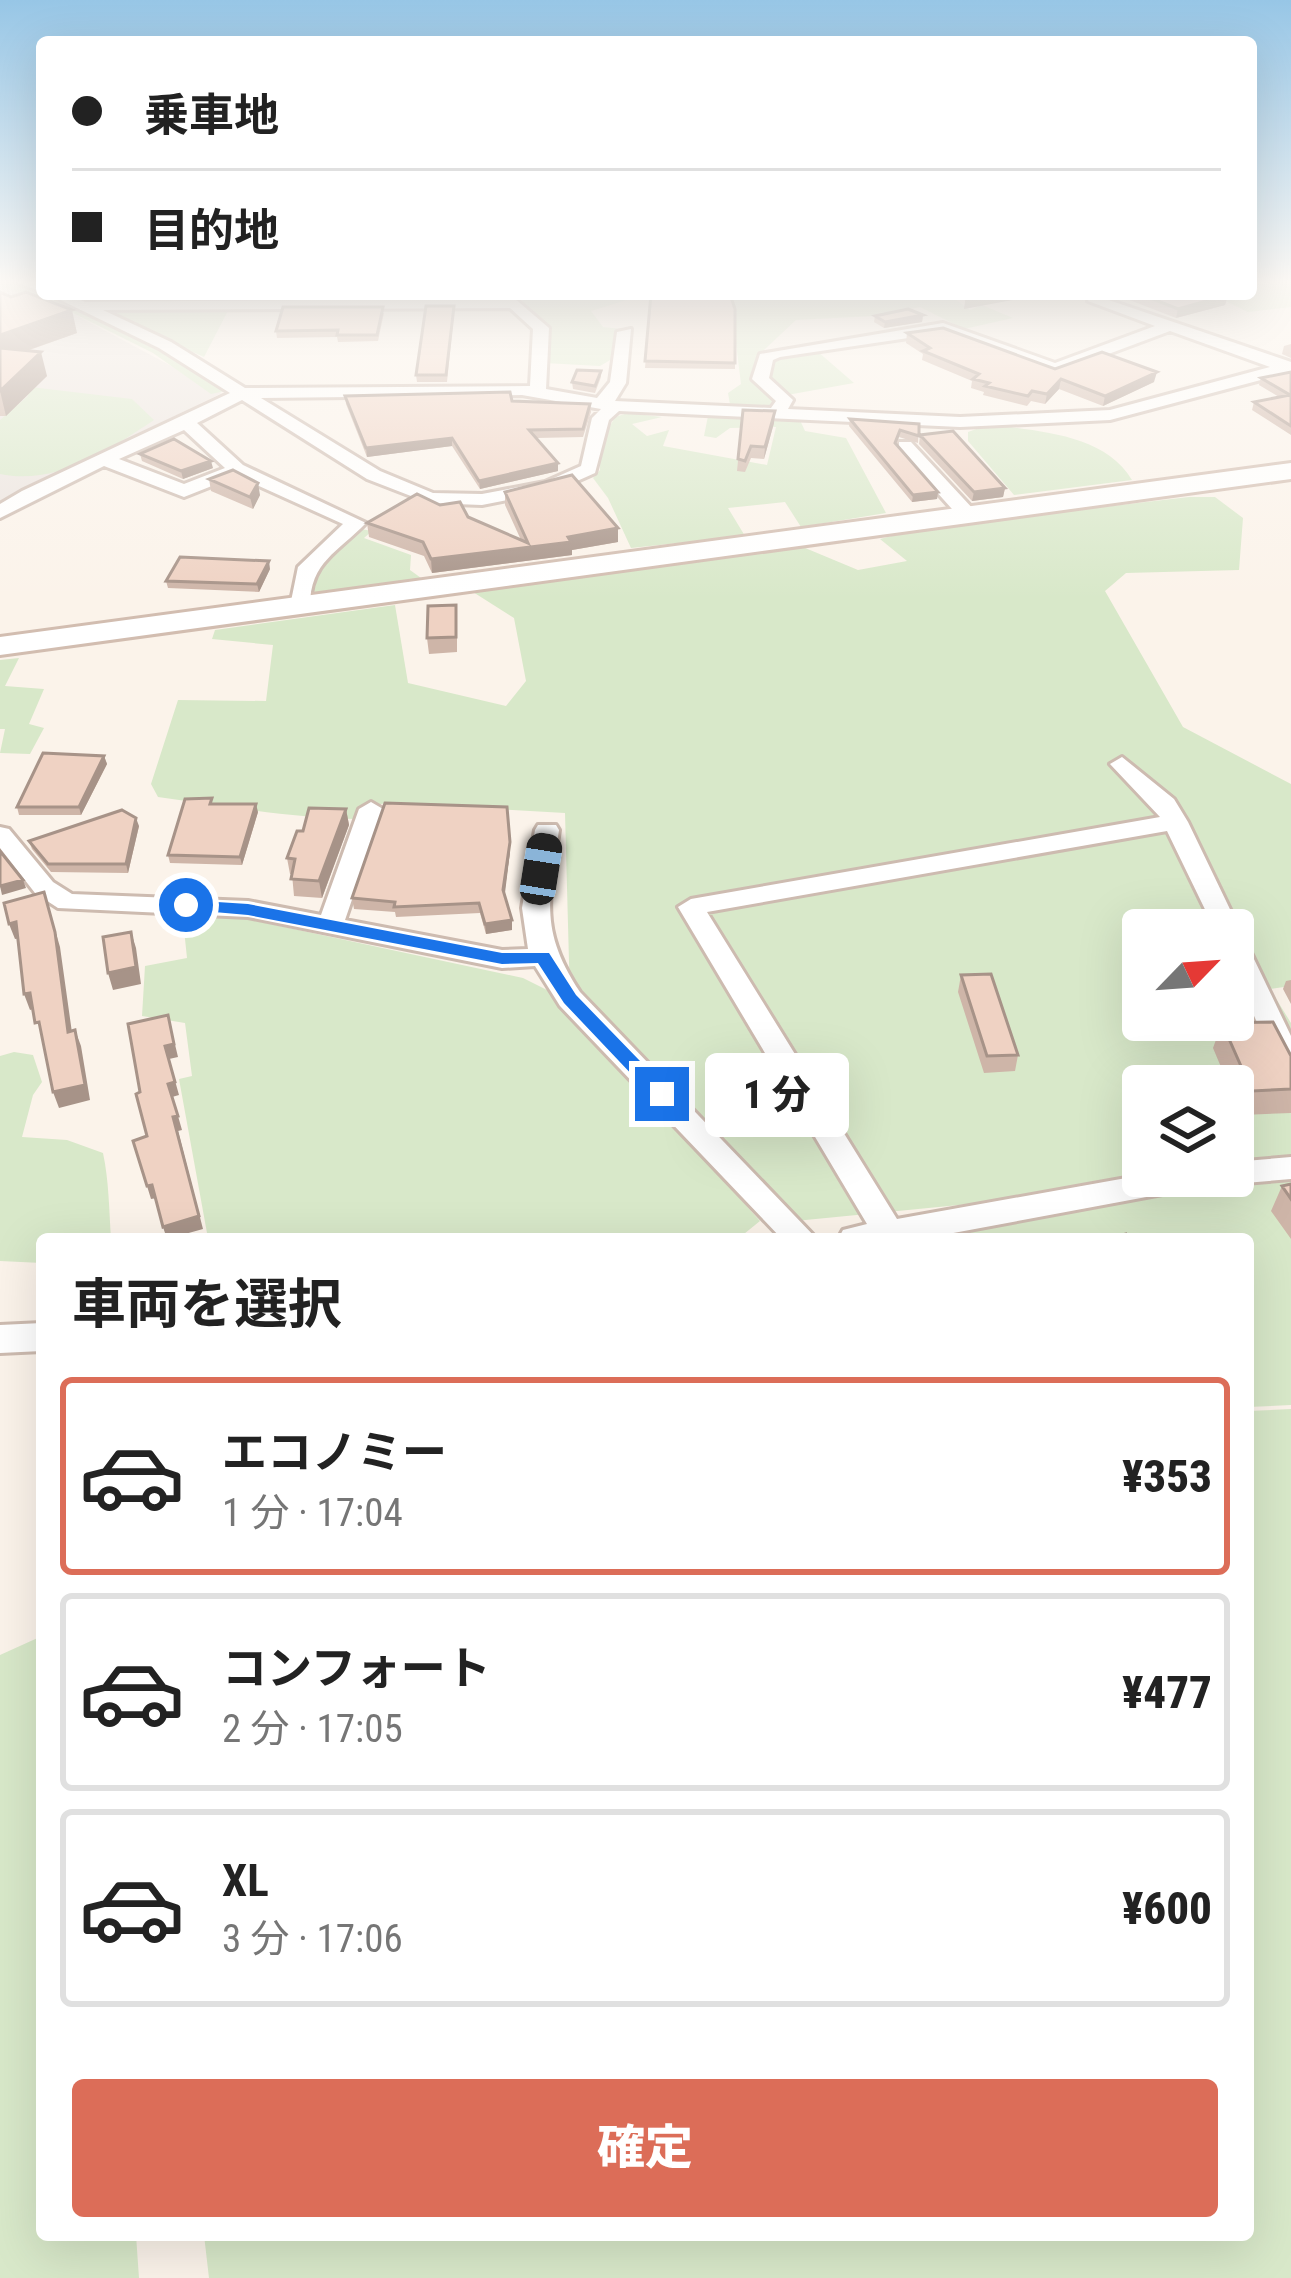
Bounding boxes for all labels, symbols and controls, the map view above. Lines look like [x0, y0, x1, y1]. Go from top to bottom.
text: 乗車地 [144, 89, 279, 142]
text: 目的地 [144, 204, 279, 257]
car [518, 831, 564, 907]
route start [159, 878, 213, 932]
north arrow [1122, 909, 1254, 1041]
map controls [1122, 909, 1254, 1197]
callout: 1 分 [704, 1052, 848, 1136]
button: layers [1122, 1065, 1254, 1197]
route end [635, 1067, 689, 1121]
text: 1 分 [743, 1072, 811, 1118]
text: 車両を選択 [72, 1273, 342, 1336]
icon: car [78, 1422, 186, 1530]
text: エコノミー [222, 1426, 447, 1479]
text: ¥353 [1122, 1450, 1212, 1503]
text: 1 分 · 17:04 [222, 1490, 403, 1536]
icon: car [78, 1638, 186, 1746]
text: コンフォート [222, 1642, 491, 1695]
text: ¥477 [1122, 1666, 1212, 1719]
text: 2 分 · 17:05 [222, 1706, 403, 1752]
icon: car [78, 1854, 186, 1962]
text: XL [222, 1854, 269, 1907]
text: ¥600 [1122, 1882, 1212, 1935]
text: 3 分 · 17:06 [222, 1916, 403, 1962]
button: 確定 [72, 2079, 1218, 2217]

